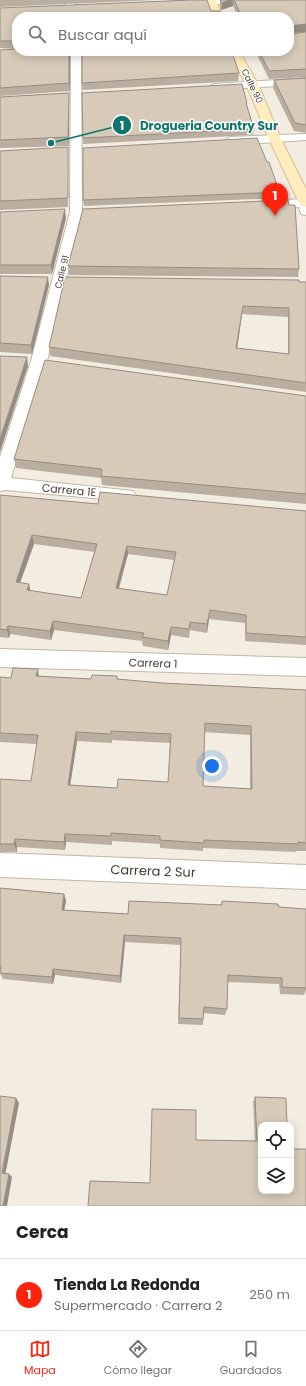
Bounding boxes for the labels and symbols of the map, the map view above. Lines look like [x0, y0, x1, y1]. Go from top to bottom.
street label: Calle 90 [239, 67, 266, 105]
callout: Drogueria Country Sur [112, 113, 286, 137]
text: 1 [120, 117, 124, 134]
text: Drogueria Country Sur [140, 117, 278, 134]
pin: 1 [262, 183, 288, 216]
street label: Calle 91 [52, 254, 72, 290]
street label: Carrera 1E [41, 480, 97, 500]
street label: Carrera 1 [128, 654, 178, 672]
your location [202, 756, 222, 776]
street label: Carrera 2 Sur [110, 860, 196, 882]

